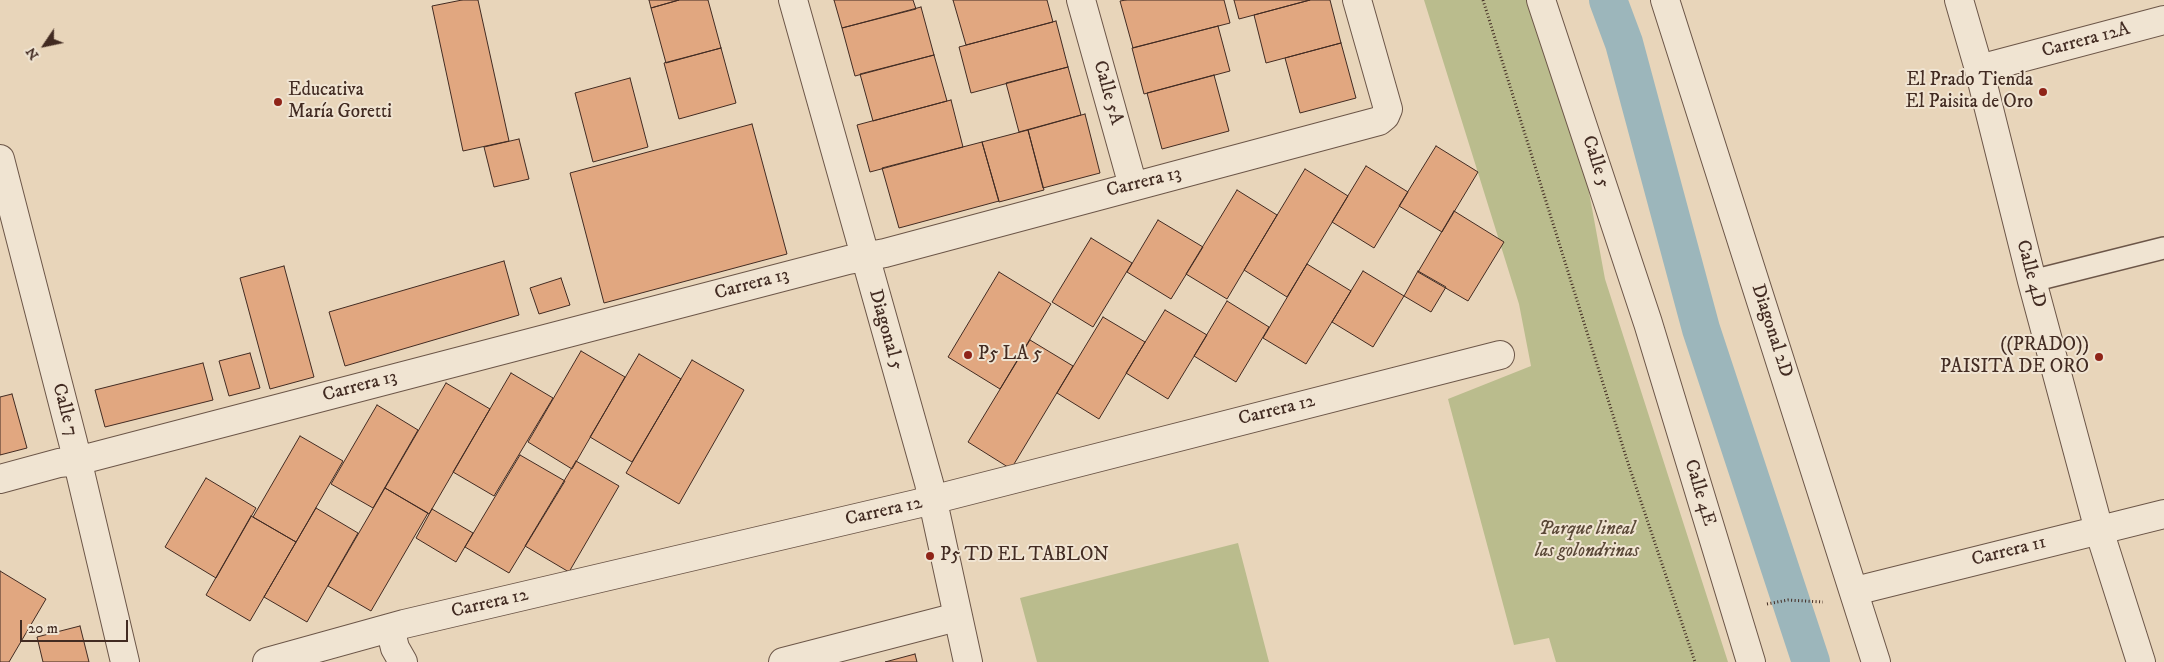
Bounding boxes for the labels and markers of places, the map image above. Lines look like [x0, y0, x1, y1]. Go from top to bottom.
place label: El Prado Tienda El Paisita de Oro [1905, 70, 2033, 114]
place label: Educativa María Goretti [288, 80, 392, 124]
marker: El Prado Tienda El Paisita de Oro [2037, 86, 2049, 98]
marker: Educativa María Goretti [272, 96, 284, 108]
place label: ((PRADO)) PAISITA DE ORO [1940, 335, 2089, 379]
place label: P5 LA 5 [978, 344, 1042, 366]
marker: P5 LA 5 [962, 349, 974, 361]
marker: ((PRADO)) PAISITA DE ORO [2093, 351, 2105, 363]
place label: P5 TD EL TABLON [940, 545, 1109, 567]
marker: P5 TD EL TABLON [924, 550, 936, 562]

